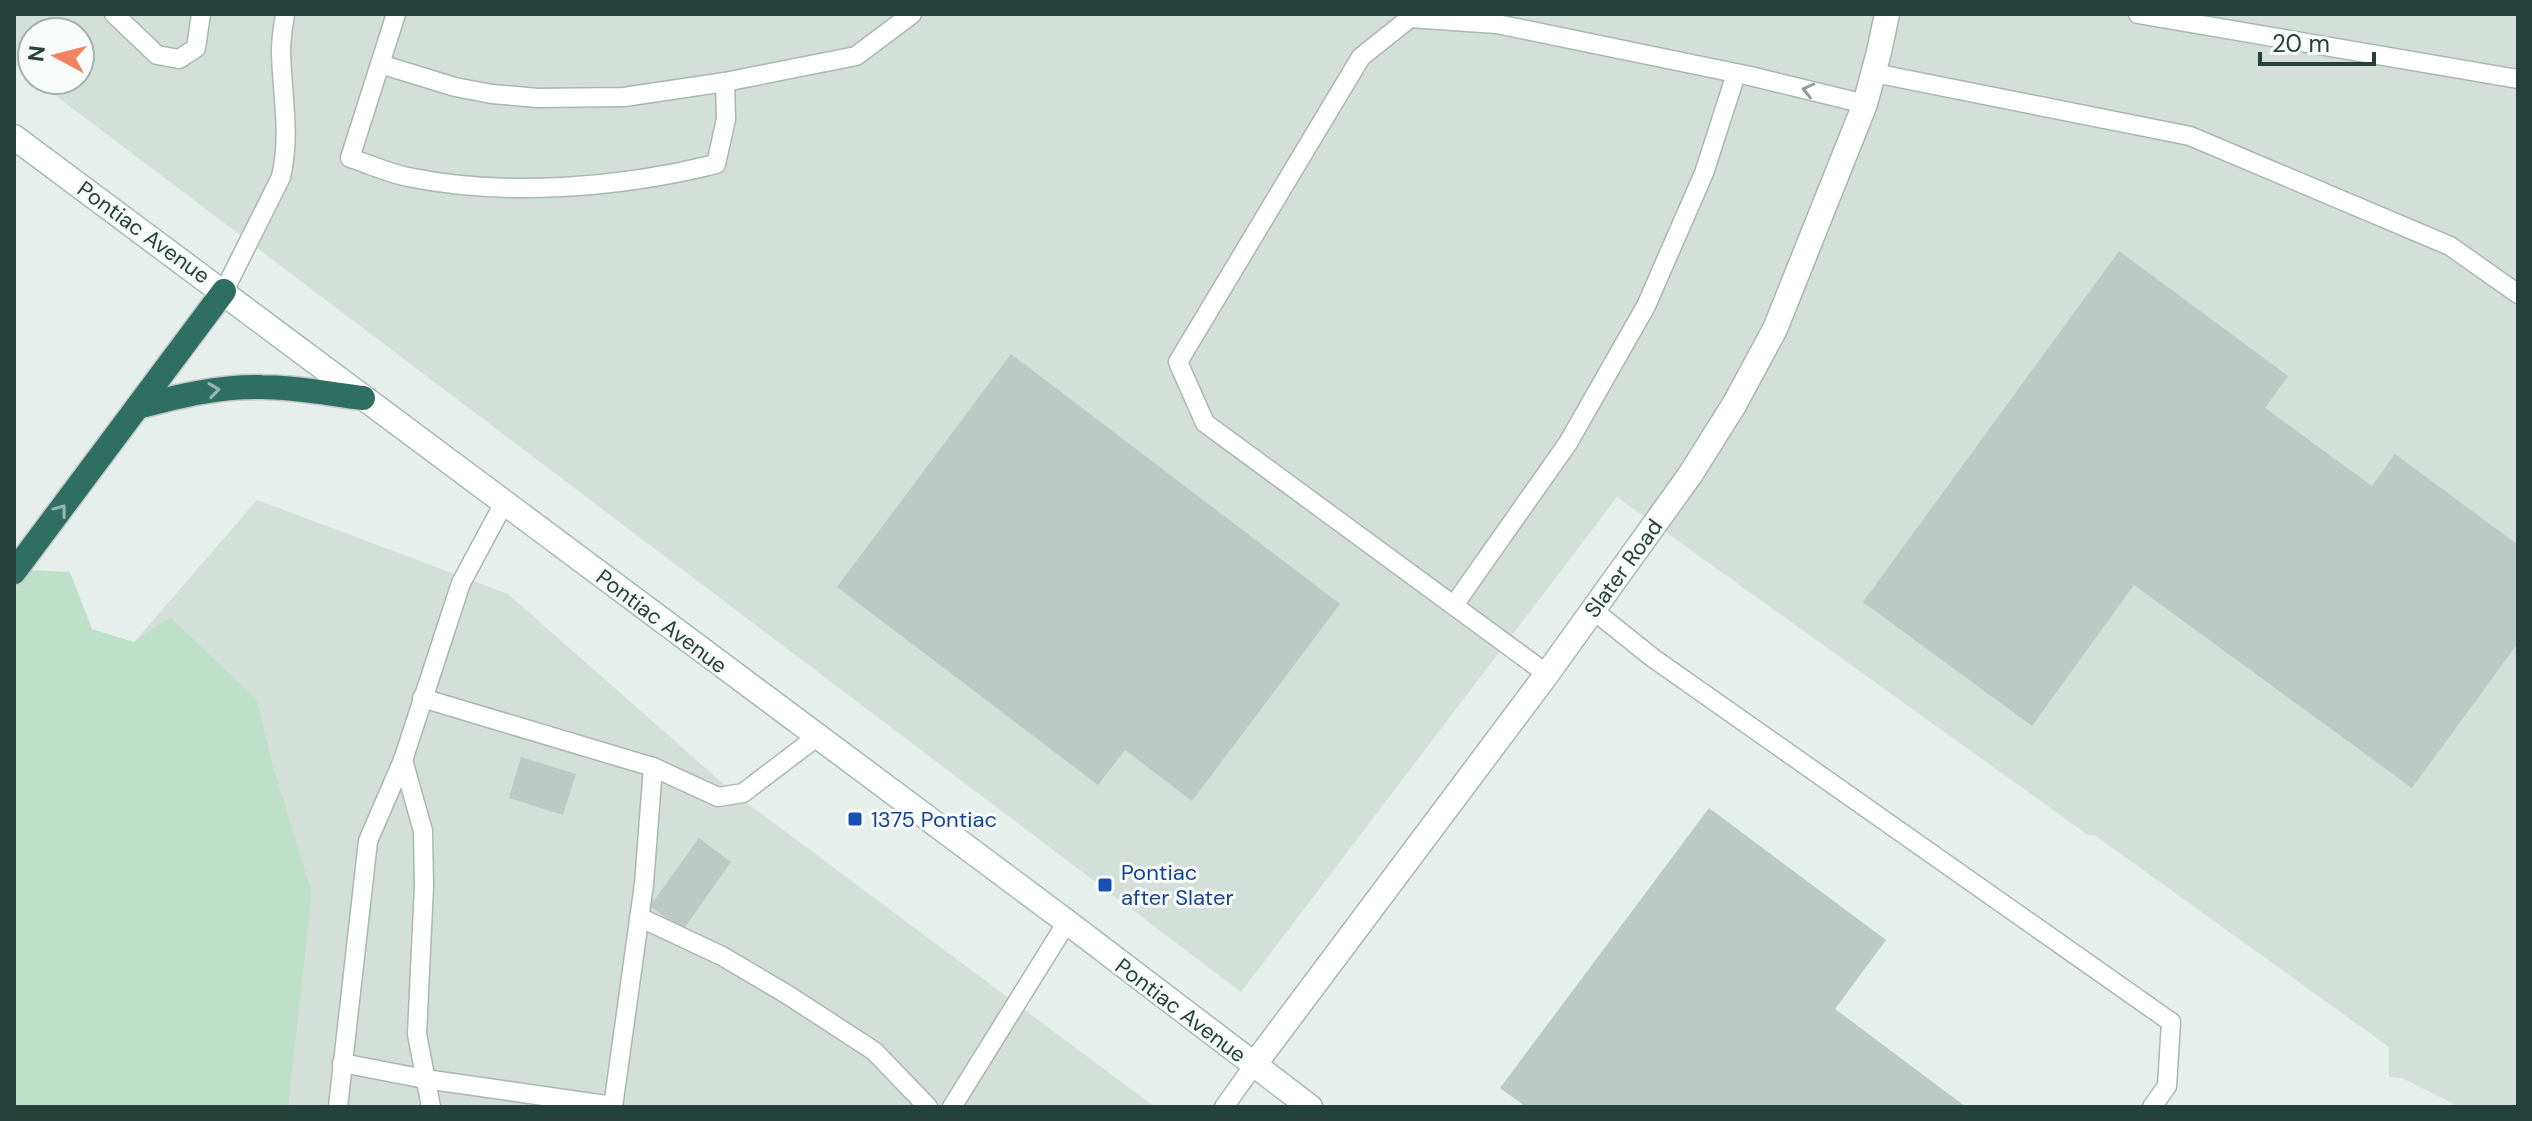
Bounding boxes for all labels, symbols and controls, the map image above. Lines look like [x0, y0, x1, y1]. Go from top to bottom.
north arrow [16, 16, 96, 96]
scale bar [2260, 16, 2374, 66]
text: 20 m [2272, 28, 2330, 59]
text: N [21, 44, 52, 63]
one-way arrow [1801, 82, 1815, 99]
street label: Pontiac Avenue [72, 175, 216, 290]
one-way arrow [207, 382, 221, 399]
one-way arrow [51, 504, 65, 518]
street label: Slater Road [1578, 513, 1669, 623]
street label: Pontiac Avenue [590, 563, 733, 680]
place label: 1375 Pontiac [871, 805, 997, 834]
marker: 1375 Pontiac [846, 810, 864, 828]
place label: Pontiac after Slater [1121, 858, 1234, 912]
marker: Pontiac after Slater [1096, 876, 1114, 894]
street label: Pontiac Avenue [1109, 952, 1252, 1069]

